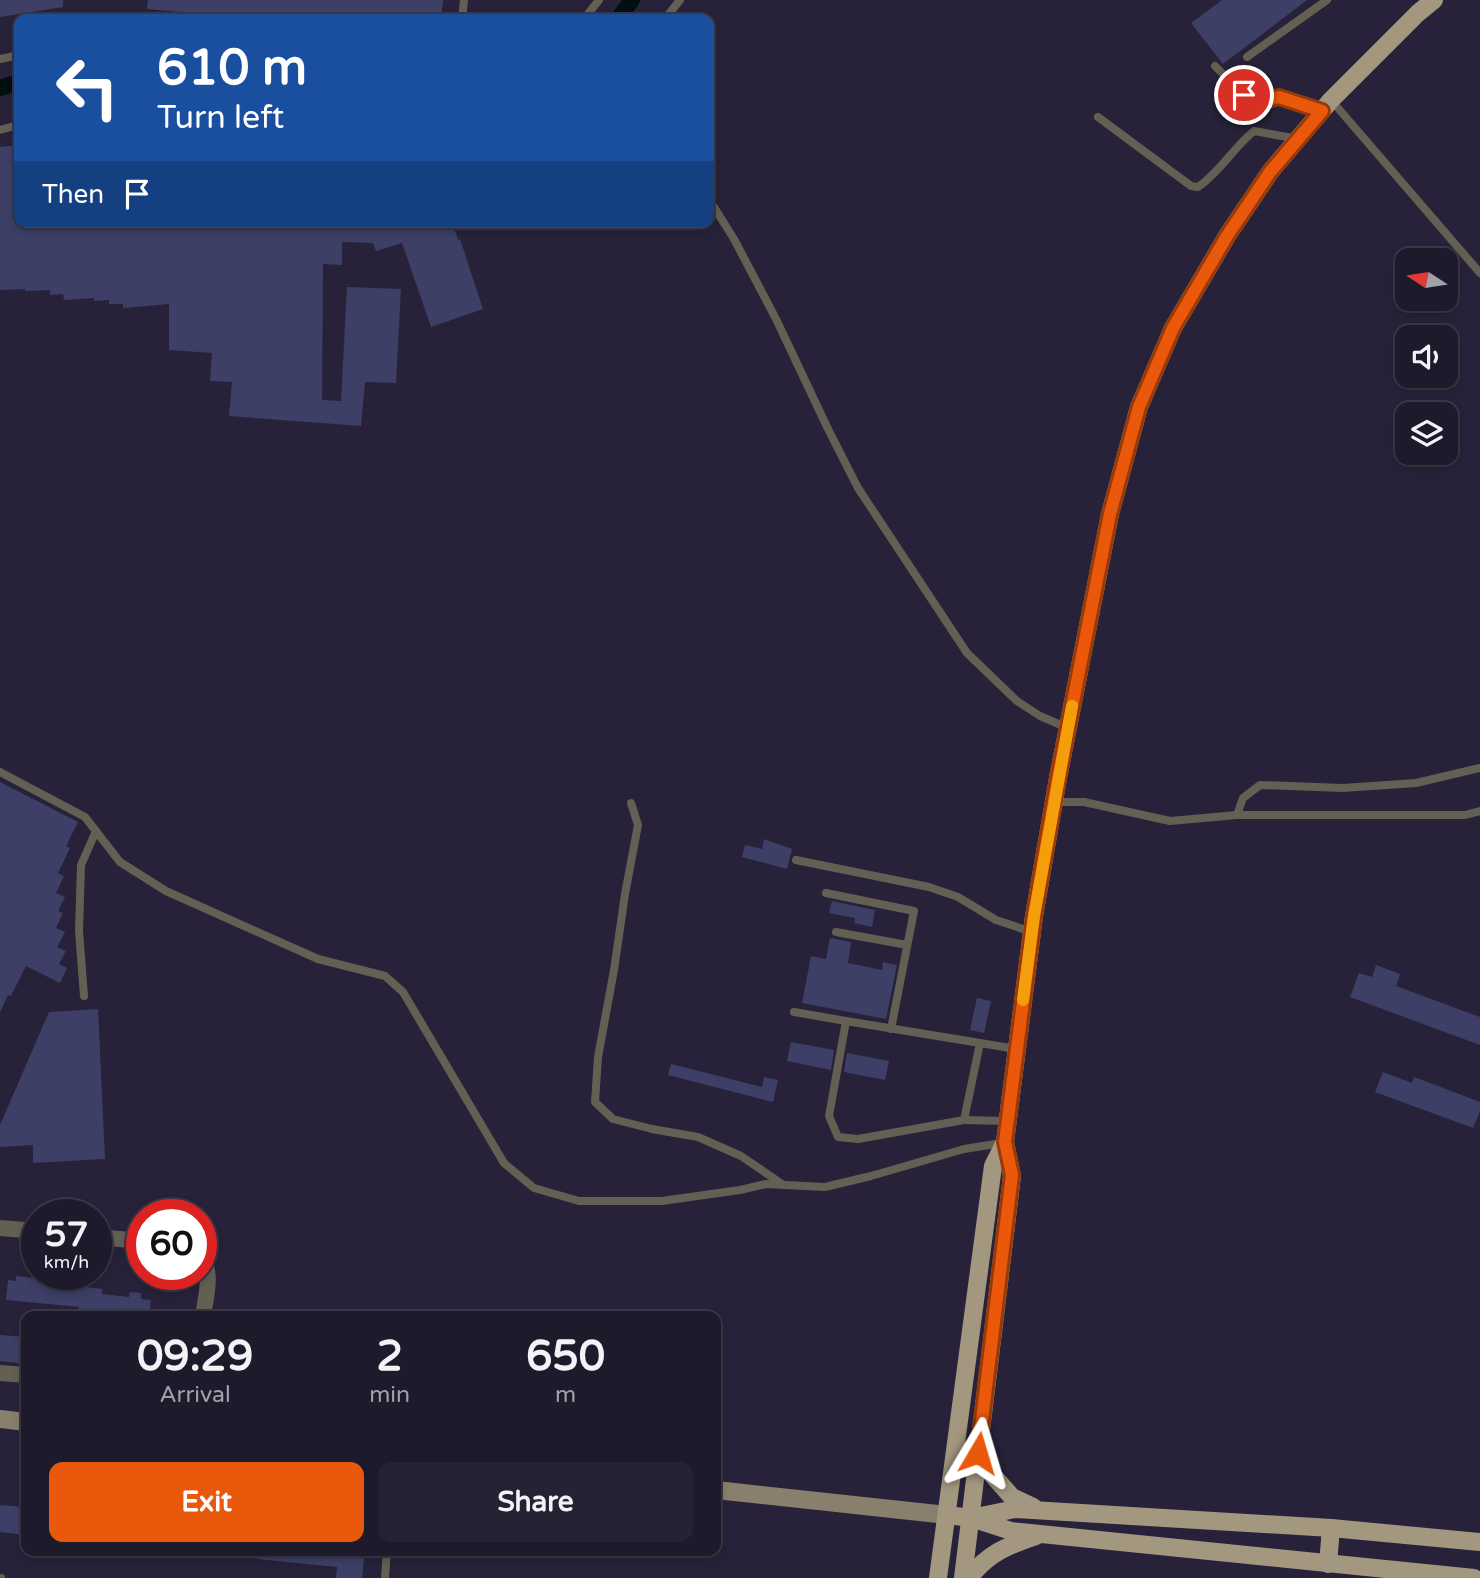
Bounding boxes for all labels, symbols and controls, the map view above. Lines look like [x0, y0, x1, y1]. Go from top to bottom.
text: 610 m [157, 39, 307, 98]
icon: left [42, 42, 133, 133]
pin [1214, 65, 1274, 125]
icon: arrive [1225, 76, 1263, 114]
text: Turn left [157, 99, 284, 137]
icon: arrive [118, 175, 156, 213]
text: Then [42, 179, 104, 210]
north arrow [1395, 248, 1458, 312]
map controls [1395, 248, 1458, 465]
button: sound [1395, 325, 1458, 388]
button: layers [1395, 402, 1458, 465]
speed limit sign: 60 [126, 1199, 217, 1290]
text: 57 [45, 1214, 88, 1256]
text: km/h [44, 1251, 89, 1273]
text: 09:29 [137, 1331, 253, 1382]
text: 2 [376, 1331, 403, 1382]
text: 650 [526, 1331, 605, 1382]
text: Arrival [160, 1381, 231, 1409]
text: min [369, 1381, 410, 1409]
text: m [555, 1381, 576, 1409]
position arrow [941, 1416, 1015, 1490]
button: Exit [49, 1462, 364, 1542]
button: Share [378, 1462, 693, 1542]

